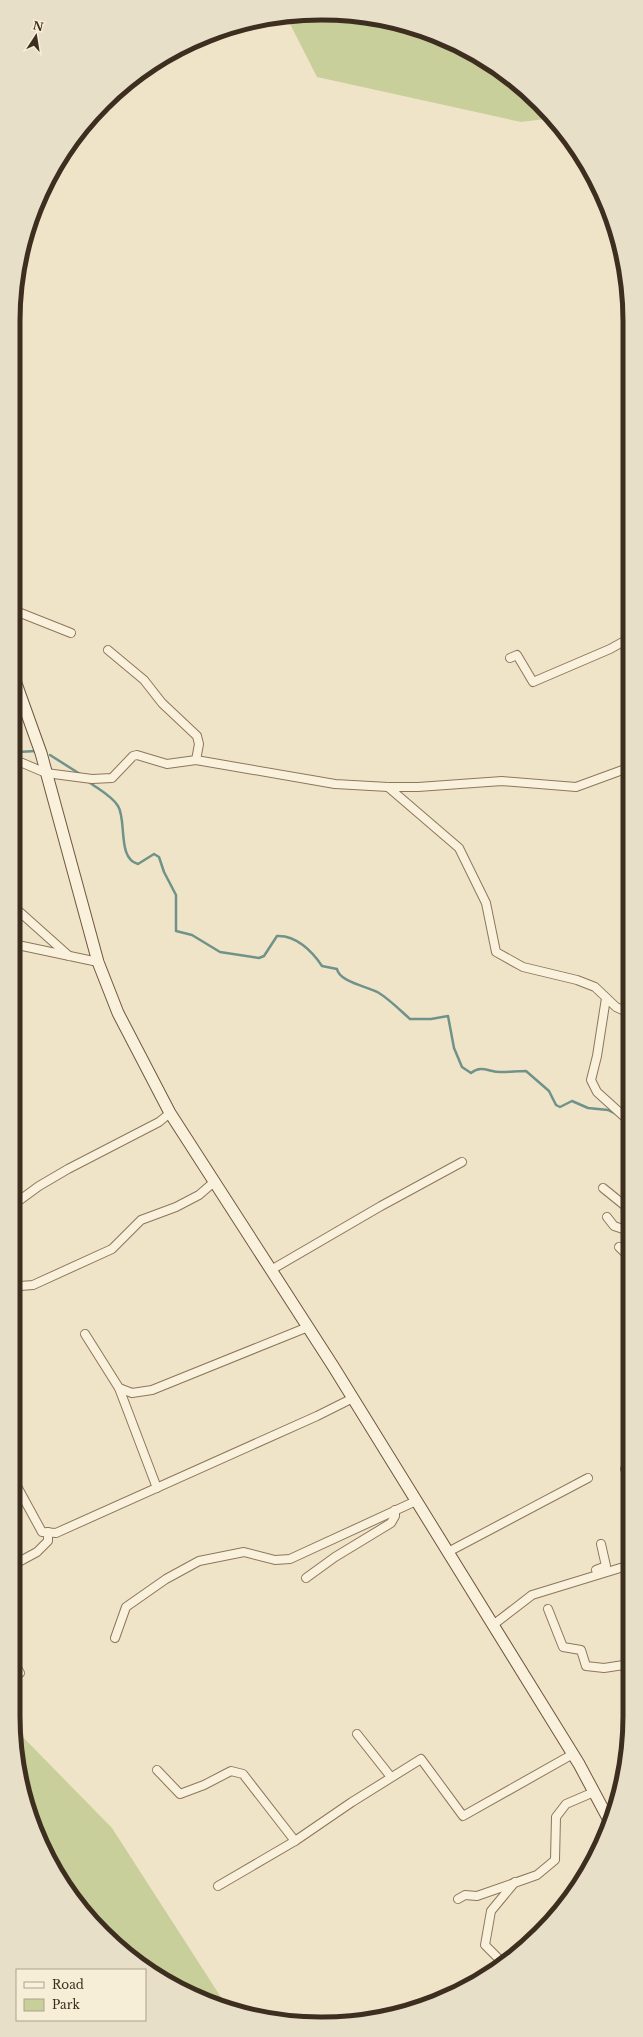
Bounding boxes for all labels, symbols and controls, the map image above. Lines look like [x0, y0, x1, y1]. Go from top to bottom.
north arrow [16, 16, 56, 56]
text: N [32, 18, 45, 34]
legend [16, 1969, 146, 2021]
text: Road [52, 1977, 84, 1992]
text: Park [52, 1997, 80, 2012]

